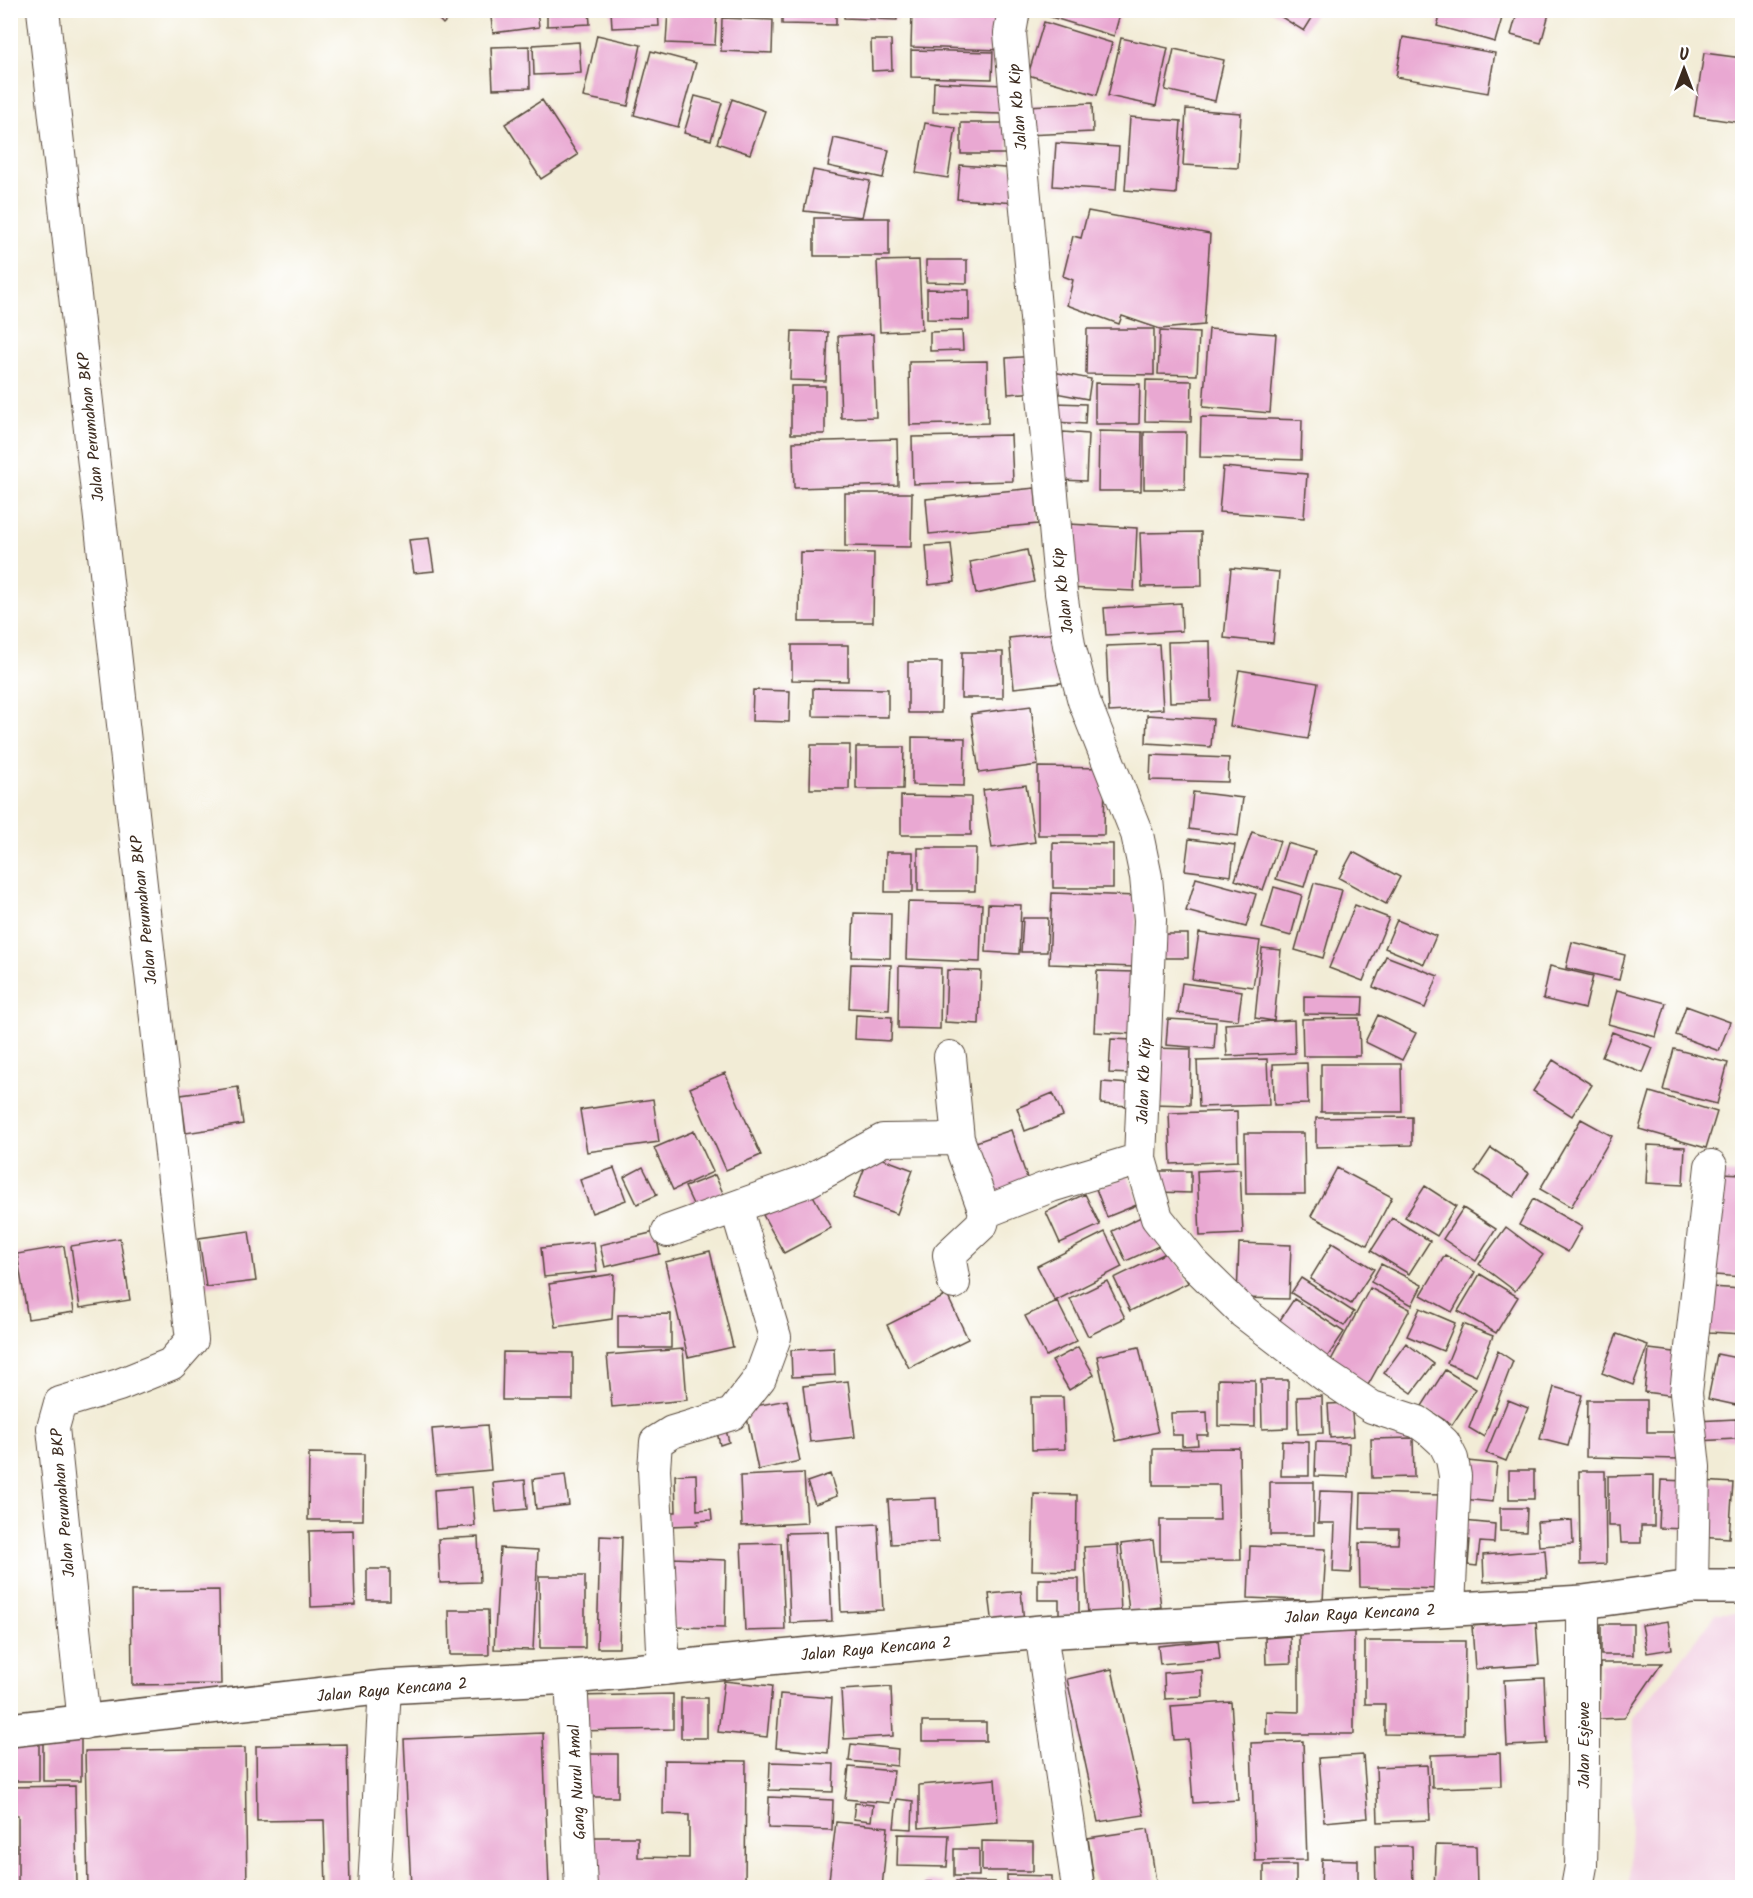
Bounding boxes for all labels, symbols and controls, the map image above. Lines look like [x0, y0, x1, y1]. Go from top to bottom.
north arrow [1654, 39, 1714, 99]
text: U [1679, 43, 1689, 68]
street label: Jalan Kb Kip [1002, 62, 1035, 151]
street label: Jalan Perumahan BKP [71, 351, 112, 503]
street label: Jalan Kb Kip [1046, 546, 1081, 635]
street label: Jalan Perumahan BKP [124, 834, 165, 986]
street label: Jalan Kb Kip [1130, 1037, 1159, 1125]
street label: Jalan Perumahan BKP [44, 1427, 82, 1579]
street label: Jalan Raya Kencana 2 [1284, 1598, 1436, 1631]
street label: Jalan Raya Kencana 2 [800, 1630, 953, 1669]
street label: Jalan Raya Kencana 2 [316, 1671, 469, 1710]
street label: Jalan Esjewe [1572, 1702, 1597, 1788]
street label: Gang Nurul Amal [562, 1723, 593, 1840]

